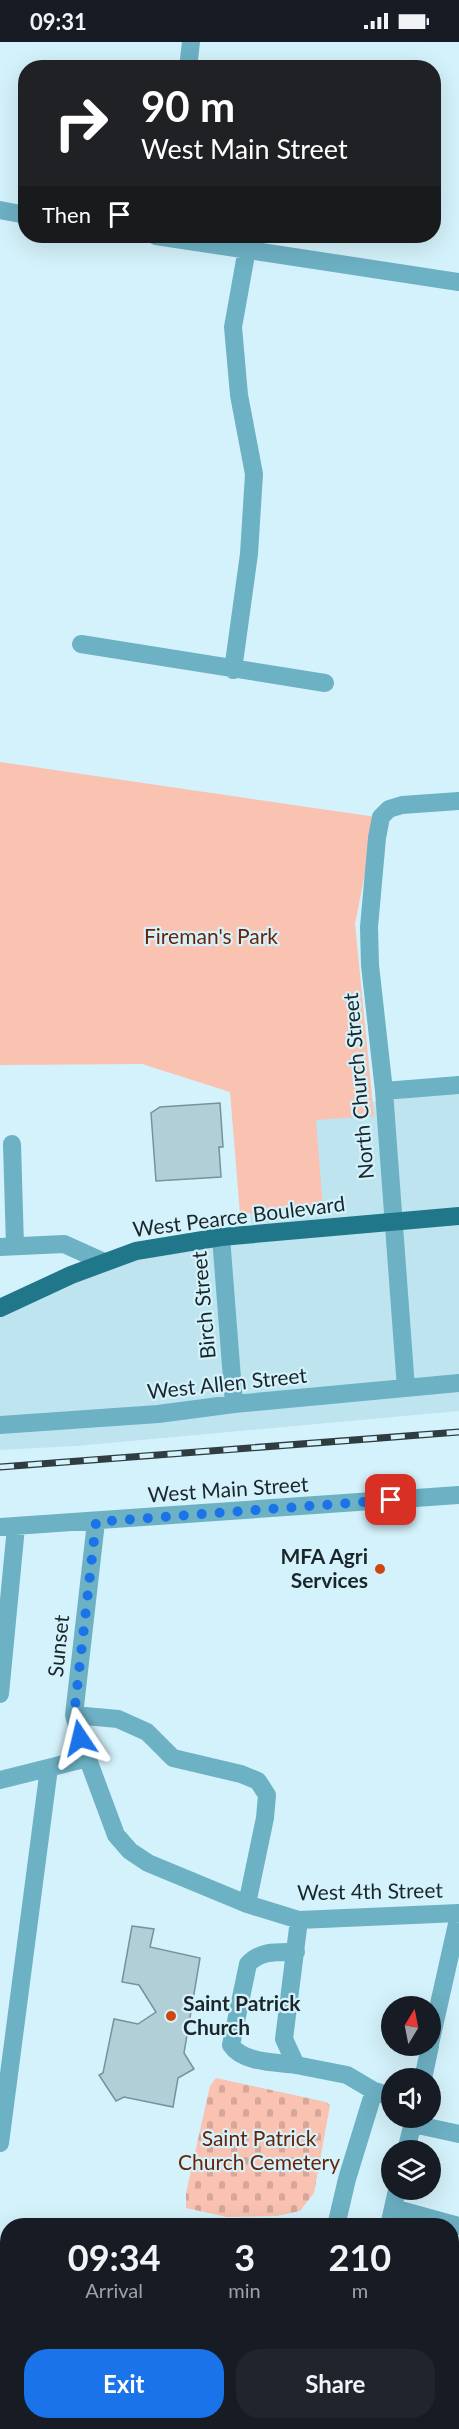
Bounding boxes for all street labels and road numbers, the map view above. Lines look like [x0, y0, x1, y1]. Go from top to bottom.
street label: North Church Street [337, 991, 378, 1180]
street label: West Pearce Boulevard [131, 1190, 346, 1241]
street label: Birch Street [185, 1250, 220, 1360]
street label: West Allen Street [146, 1362, 308, 1403]
street label: West Main Street [147, 1470, 309, 1507]
street label: Sunset [42, 1613, 73, 1678]
street label: West 4th Street [297, 1877, 444, 1904]

